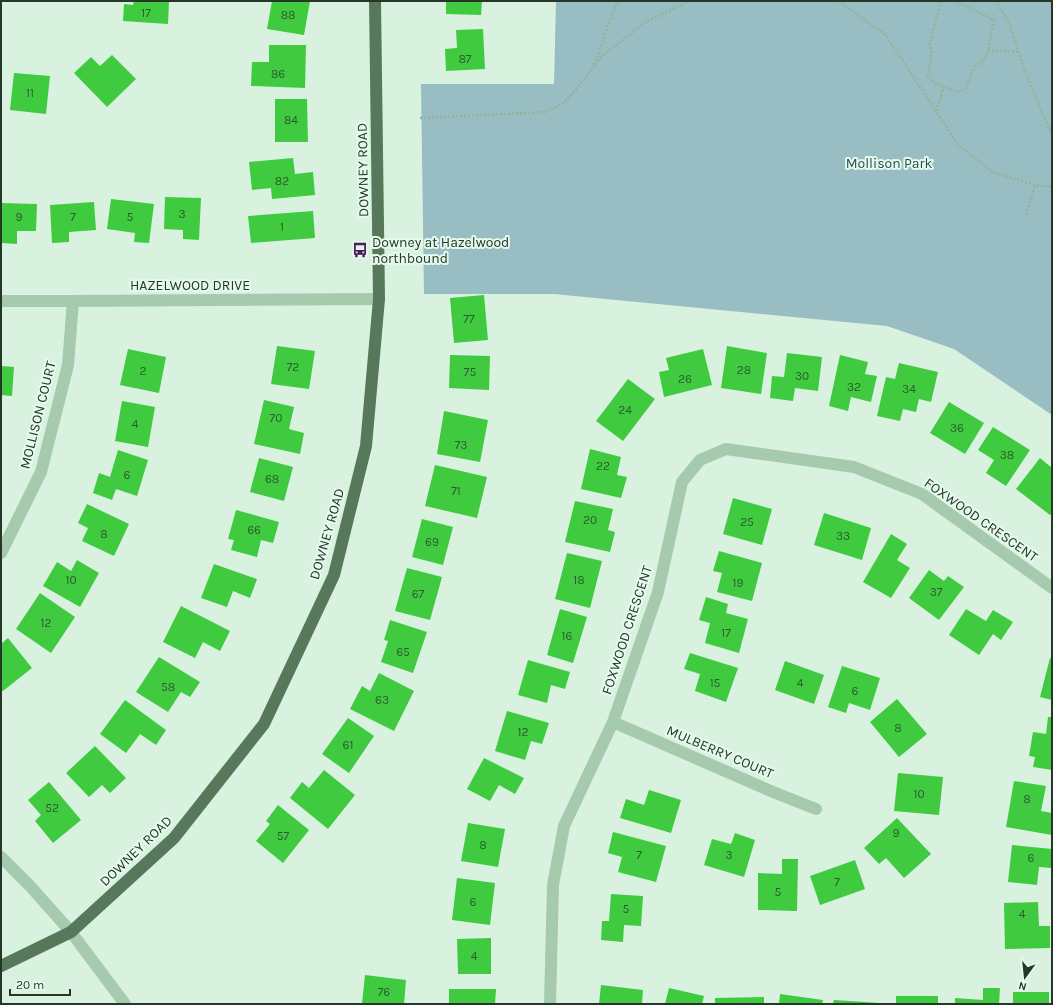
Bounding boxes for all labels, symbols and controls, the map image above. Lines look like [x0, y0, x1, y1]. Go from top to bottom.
house number: 17 [141, 6, 151, 20]
house number: 88 [281, 8, 295, 22]
house number: 87 [458, 52, 472, 66]
house number: 86 [271, 67, 285, 81]
house number: 11 [26, 86, 34, 100]
house number: 84 [284, 113, 298, 127]
street label: DOWNEY ROAD [354, 123, 372, 217]
park label: Mollison Park [846, 155, 932, 172]
house number: 82 [275, 174, 289, 188]
house number: 3 [178, 207, 186, 221]
house number: 9 [16, 210, 23, 224]
house number: 7 [70, 210, 76, 224]
house number: 5 [127, 210, 134, 224]
house number: 1 [280, 220, 284, 234]
place label: Downey at Hazelwood northbound [372, 234, 509, 267]
bus stop icon: Downey at Hazelwood northbound [351, 241, 369, 259]
street label: HAZELWOOD DRIVE [130, 277, 250, 294]
house number: 77 [463, 312, 475, 326]
street label: MOLLISON COURT [16, 359, 60, 471]
house number: 72 [287, 360, 299, 374]
house number: 28 [737, 363, 751, 377]
house number: 2 [140, 364, 147, 378]
house number: 75 [464, 365, 476, 379]
house number: 30 [795, 369, 809, 383]
house number: 26 [678, 372, 692, 386]
house number: 32 [847, 380, 861, 394]
house number: 34 [902, 382, 916, 396]
house number: 24 [618, 403, 632, 417]
house number: 70 [270, 411, 282, 425]
house number: 4 [132, 417, 139, 431]
house number: 36 [950, 421, 964, 435]
house number: 73 [455, 438, 467, 452]
house number: 38 [1000, 448, 1014, 462]
house number: 22 [596, 459, 610, 473]
house number: 6 [124, 468, 131, 482]
house number: 68 [265, 472, 279, 486]
street label: FOXWOOD CRESCENT [921, 474, 1041, 566]
house number: 71 [451, 484, 461, 498]
street label: DOWNEY ROAD [306, 486, 348, 582]
house number: 20 [583, 513, 597, 527]
house number: 25 [740, 515, 754, 529]
house number: 66 [247, 523, 261, 537]
house number: 8 [100, 527, 108, 541]
house number: 33 [836, 529, 850, 543]
house number: 69 [425, 535, 439, 549]
street label: FOXWOOD CRESCENT [598, 563, 656, 697]
house number: 10 [65, 573, 77, 587]
house number: 18 [573, 573, 585, 587]
house number: 19 [733, 576, 743, 590]
house number: 37 [930, 585, 943, 599]
house number: 67 [412, 587, 425, 601]
house number: 12 [41, 616, 52, 630]
house number: 17 [721, 626, 731, 640]
house number: 16 [562, 629, 573, 643]
house number: 65 [396, 645, 410, 659]
house number: 15 [710, 676, 721, 690]
house number: 4 [797, 676, 804, 690]
house number: 58 [161, 680, 175, 694]
house number: 6 [852, 684, 859, 698]
house number: 63 [375, 693, 389, 707]
house number: 8 [894, 721, 902, 735]
street label: MULBERRY COURT [664, 722, 776, 782]
house number: 12 [518, 725, 529, 739]
house number: 61 [343, 738, 353, 752]
house number: 10 [913, 787, 925, 801]
house number: 8 [1023, 792, 1031, 806]
house number: 52 [45, 801, 59, 815]
street label: DOWNEY ROAD [96, 812, 176, 890]
house number: 9 [893, 826, 900, 840]
house number: 57 [277, 829, 290, 843]
house number: 8 [479, 838, 487, 852]
house number: 7 [636, 848, 642, 862]
house number: 3 [725, 848, 733, 862]
house number: 6 [1028, 851, 1035, 865]
house number: 7 [834, 875, 840, 889]
house number: 5 [775, 885, 782, 899]
house number: 6 [470, 895, 477, 909]
house number: 5 [623, 902, 630, 916]
house number: 4 [1019, 907, 1026, 921]
house number: 4 [471, 949, 478, 963]
north arrow [1005, 957, 1045, 997]
scale bar [10, 971, 70, 997]
text: 20 m [16, 978, 44, 992]
text: N [1017, 979, 1028, 993]
house number: 76 [378, 985, 390, 999]

